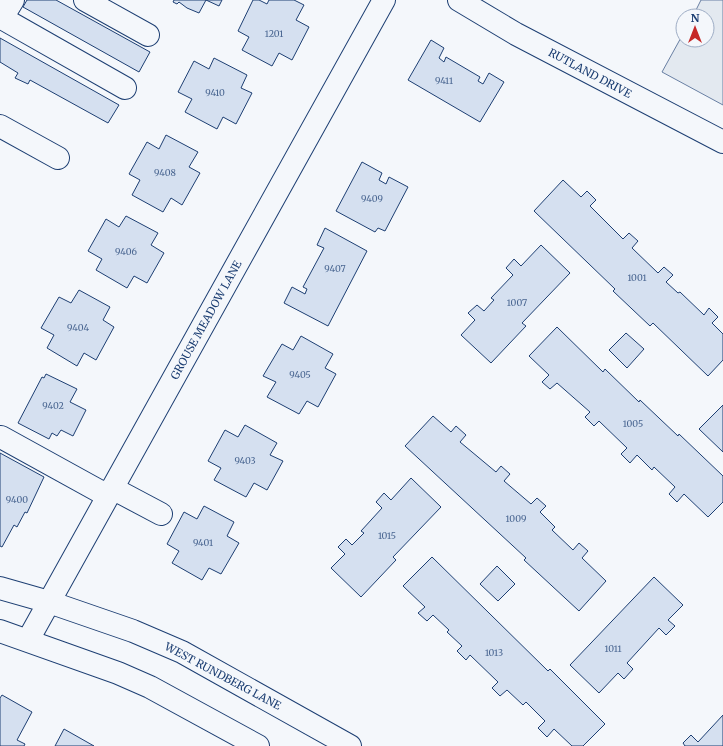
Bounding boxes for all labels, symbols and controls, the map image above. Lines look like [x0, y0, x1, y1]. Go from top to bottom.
north arrow [675, 8, 715, 48]
text: N [691, 11, 700, 25]
house number: 1201 [265, 28, 283, 39]
street label: RUTLAND DRIVE [546, 45, 634, 101]
house number: 9411 [435, 75, 453, 86]
house number: 9410 [205, 87, 225, 98]
house number: 9408 [154, 167, 176, 178]
house number: 9409 [361, 193, 383, 204]
house number: 9406 [115, 246, 138, 257]
street label: GROUSE MEADOW LANE [167, 258, 245, 382]
house number: 9407 [324, 263, 346, 274]
house number: 1001 [627, 272, 647, 283]
house number: 1007 [507, 297, 527, 308]
house number: 9404 [67, 322, 89, 333]
house number: 9405 [289, 369, 311, 380]
house number: 9402 [42, 400, 64, 411]
house number: 1005 [623, 418, 643, 429]
house number: 9403 [234, 455, 256, 466]
house number: 9400 [6, 494, 28, 505]
house number: 1009 [506, 513, 526, 524]
house number: 1015 [378, 530, 396, 541]
house number: 9401 [193, 537, 213, 548]
street label: WEST RUNDBERG LANE [162, 639, 284, 713]
house number: 1011 [605, 643, 622, 654]
house number: 1013 [485, 647, 503, 658]

